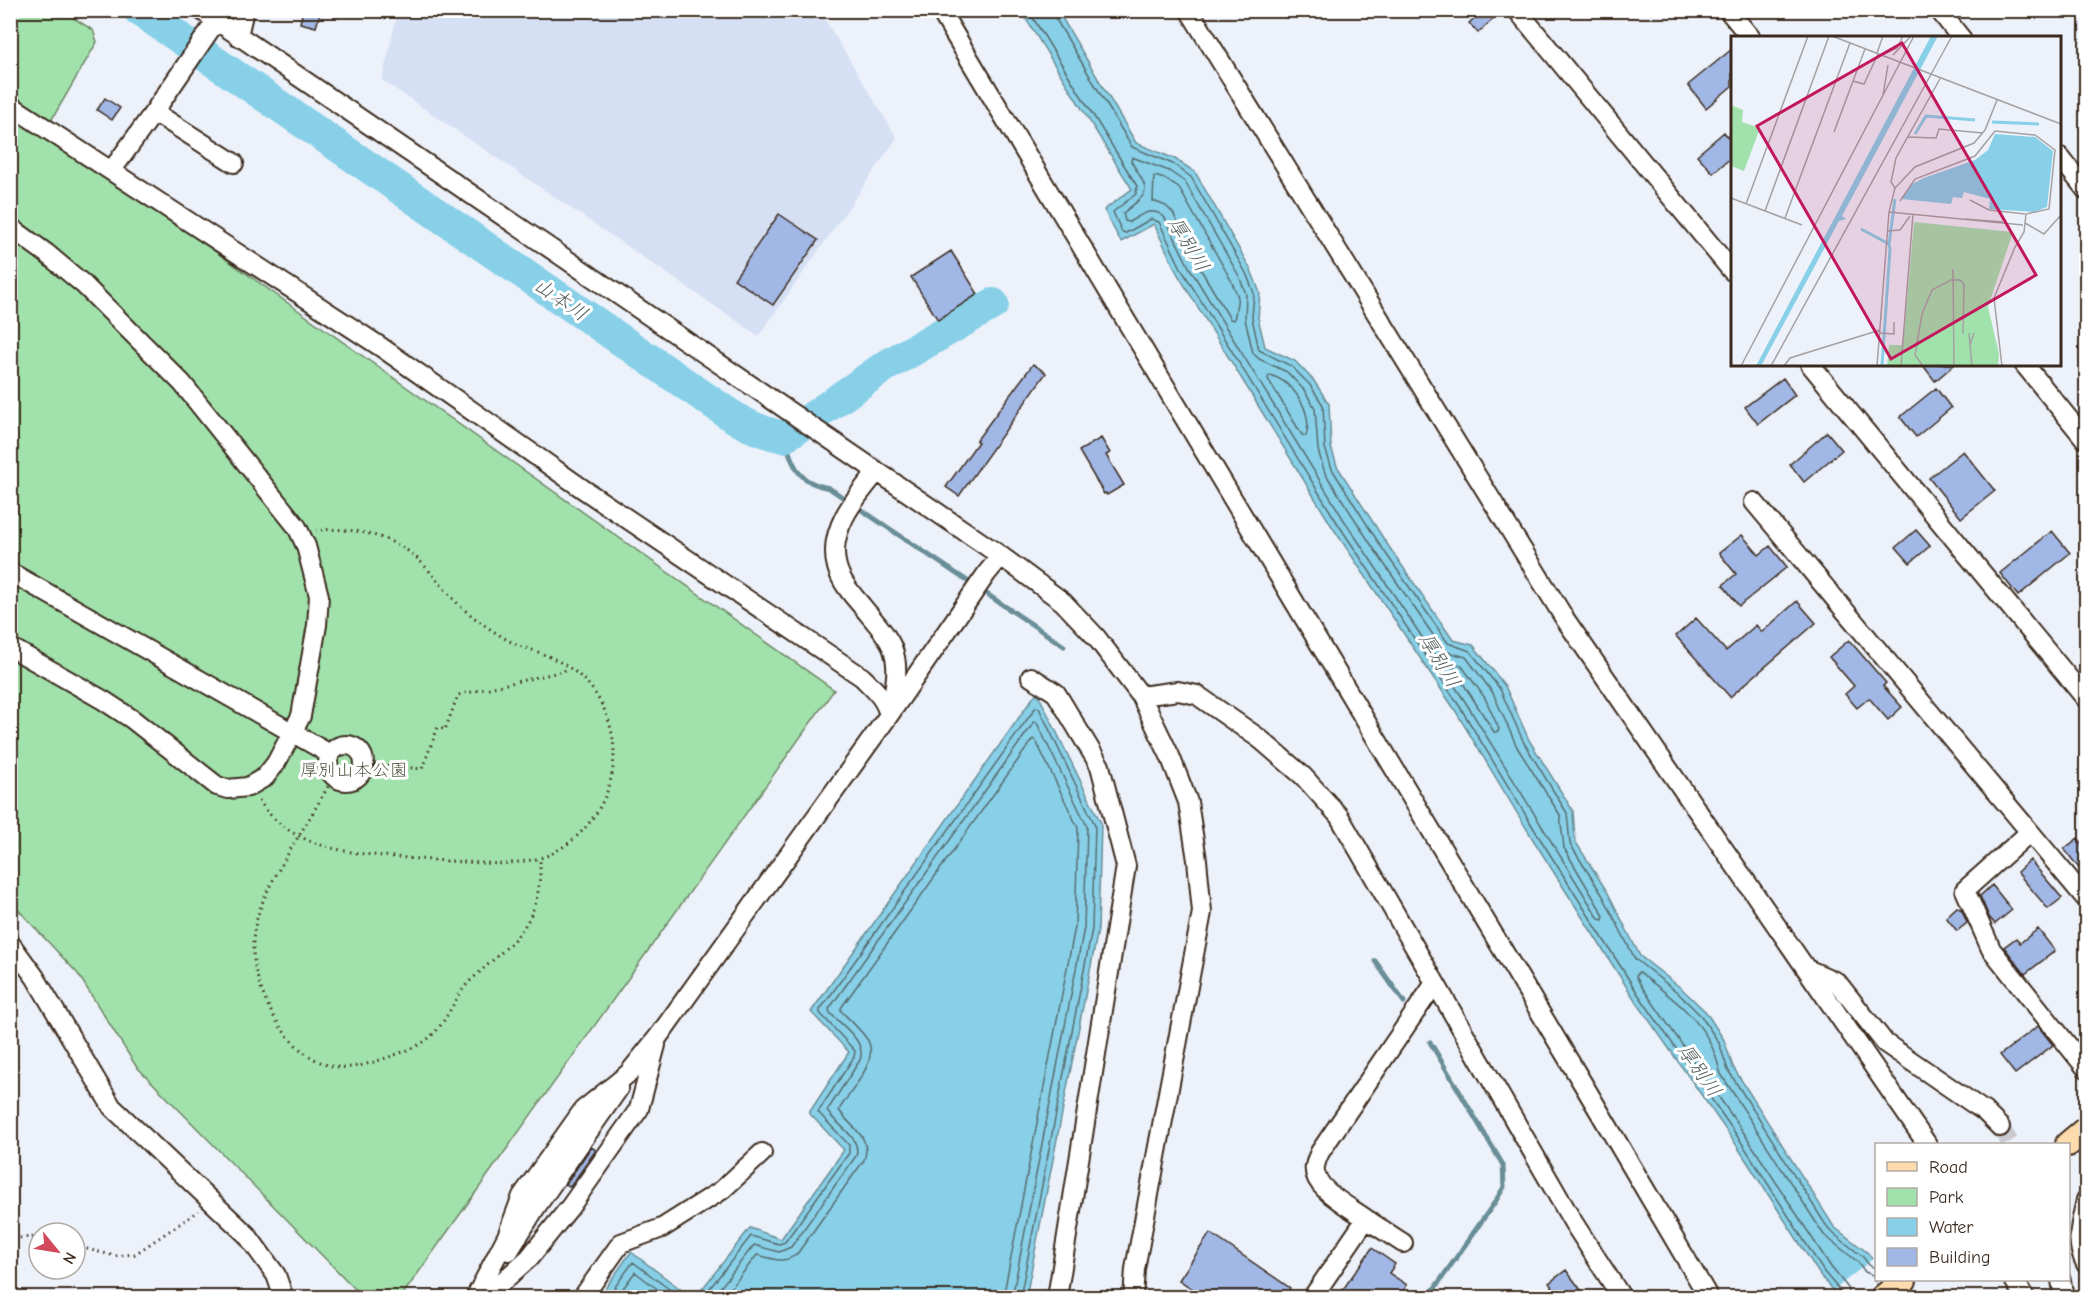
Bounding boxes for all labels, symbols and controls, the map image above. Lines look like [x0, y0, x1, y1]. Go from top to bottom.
inset map [1731, 36, 2061, 366]
water label: 厚別川 [1163, 213, 1214, 276]
water label: 山本川 [529, 273, 592, 326]
water label: 厚別川 [1414, 629, 1465, 692]
park label: 厚別山本公園 [300, 760, 408, 781]
water label: 厚別川 [1673, 1039, 1726, 1101]
legend [1875, 1143, 2070, 1281]
text: Road [1929, 1157, 1968, 1178]
text: Park [1929, 1187, 1964, 1208]
text: Water [1929, 1217, 1974, 1238]
north arrow [27, 1221, 87, 1281]
text: Building [1929, 1247, 1991, 1268]
text: N [59, 1249, 80, 1267]

